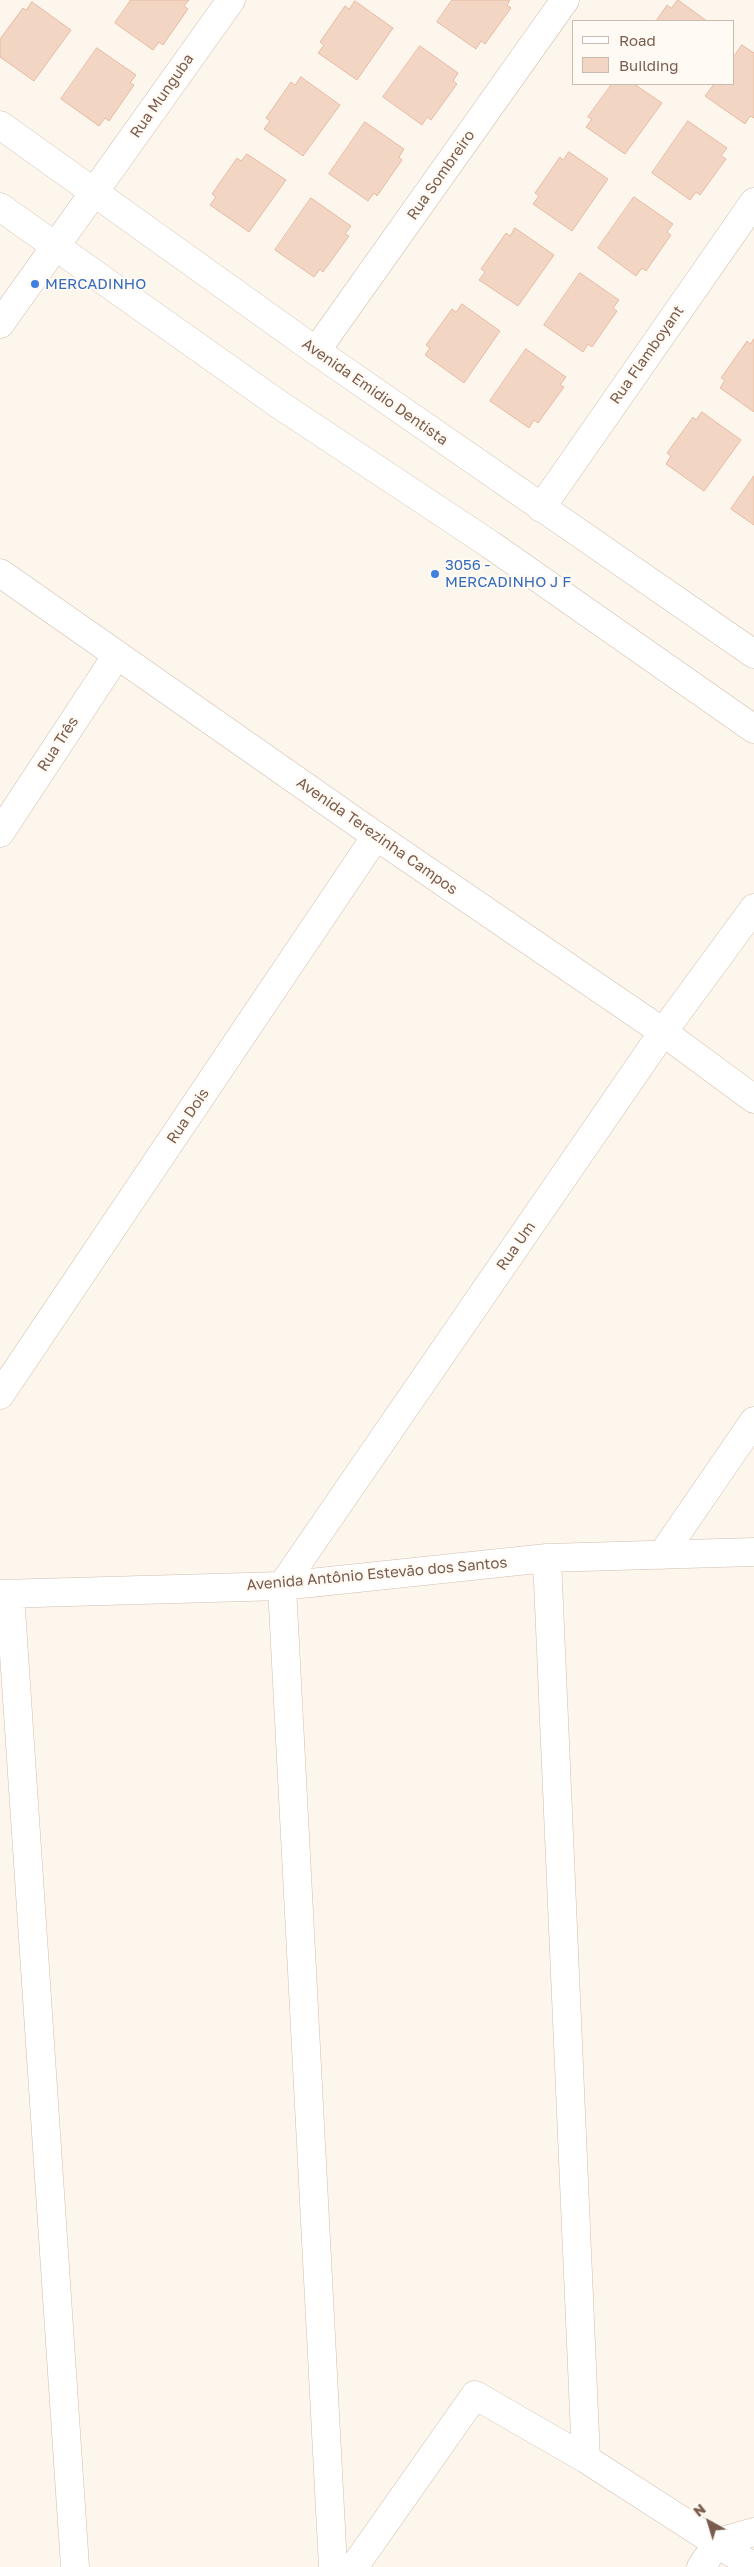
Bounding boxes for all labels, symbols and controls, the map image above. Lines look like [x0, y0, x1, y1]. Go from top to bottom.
legend [572, 20, 734, 85]
text: Road [619, 31, 656, 49]
street label: Rua Munguba [126, 51, 198, 141]
text: Building [619, 56, 679, 74]
street label: Rua Sombreiro [403, 127, 479, 223]
place label: MERCADINHO [45, 275, 146, 293]
marker: MERCADINHO [29, 278, 41, 290]
street label: Rua Flamboyant [606, 302, 688, 408]
street label: Avenida Emidio Dentista [299, 335, 451, 449]
place label: 3056 - MERCADINHO J F [445, 556, 571, 591]
marker: 3056 - MERCADINHO J F [429, 568, 441, 580]
street label: Rua Três [34, 713, 82, 775]
street label: Avenida Terezinha Campos [293, 774, 461, 898]
street label: Rua Dois [163, 1085, 213, 1147]
street label: Rua Um [493, 1218, 539, 1274]
street label: Avenida Antônio Estevão dos Santos [246, 1554, 508, 1594]
north arrow [684, 2497, 734, 2547]
text: N [690, 2500, 709, 2520]

